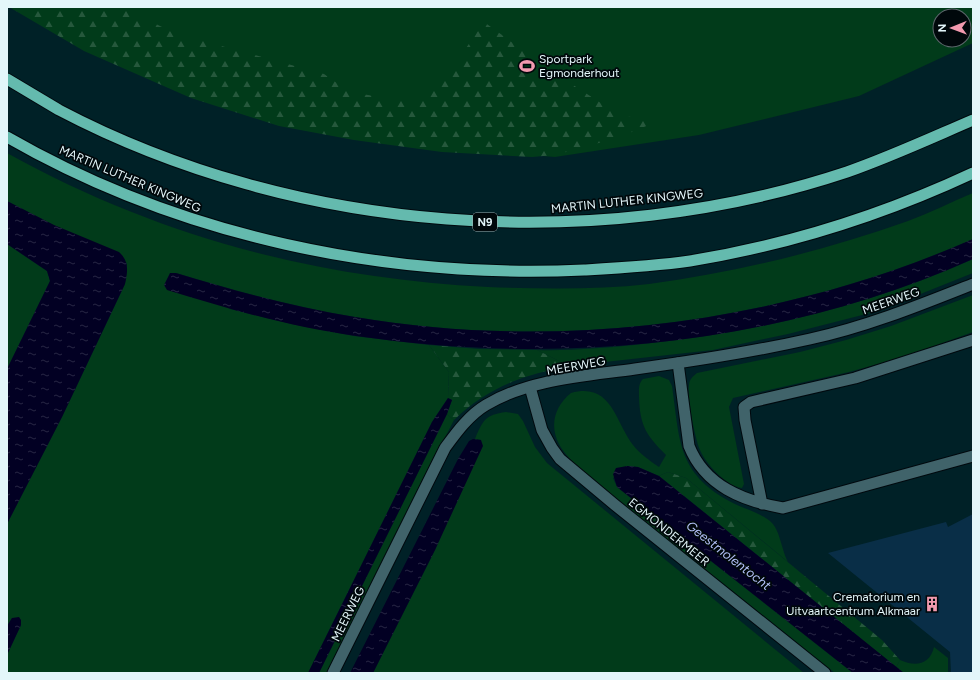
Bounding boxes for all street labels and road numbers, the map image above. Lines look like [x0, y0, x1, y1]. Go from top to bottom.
street label: MARTIN LUTHER KINGWEG [57, 143, 203, 215]
street label: MARTIN LUTHER KINGWEG [550, 186, 704, 216]
road number: N9 [473, 213, 497, 231]
street label: MEERWEG [861, 285, 921, 317]
street label: MEERWEG [545, 354, 607, 378]
street label: EGMONDERMEER [626, 495, 712, 569]
street label: MEERWEG [329, 584, 367, 644]

